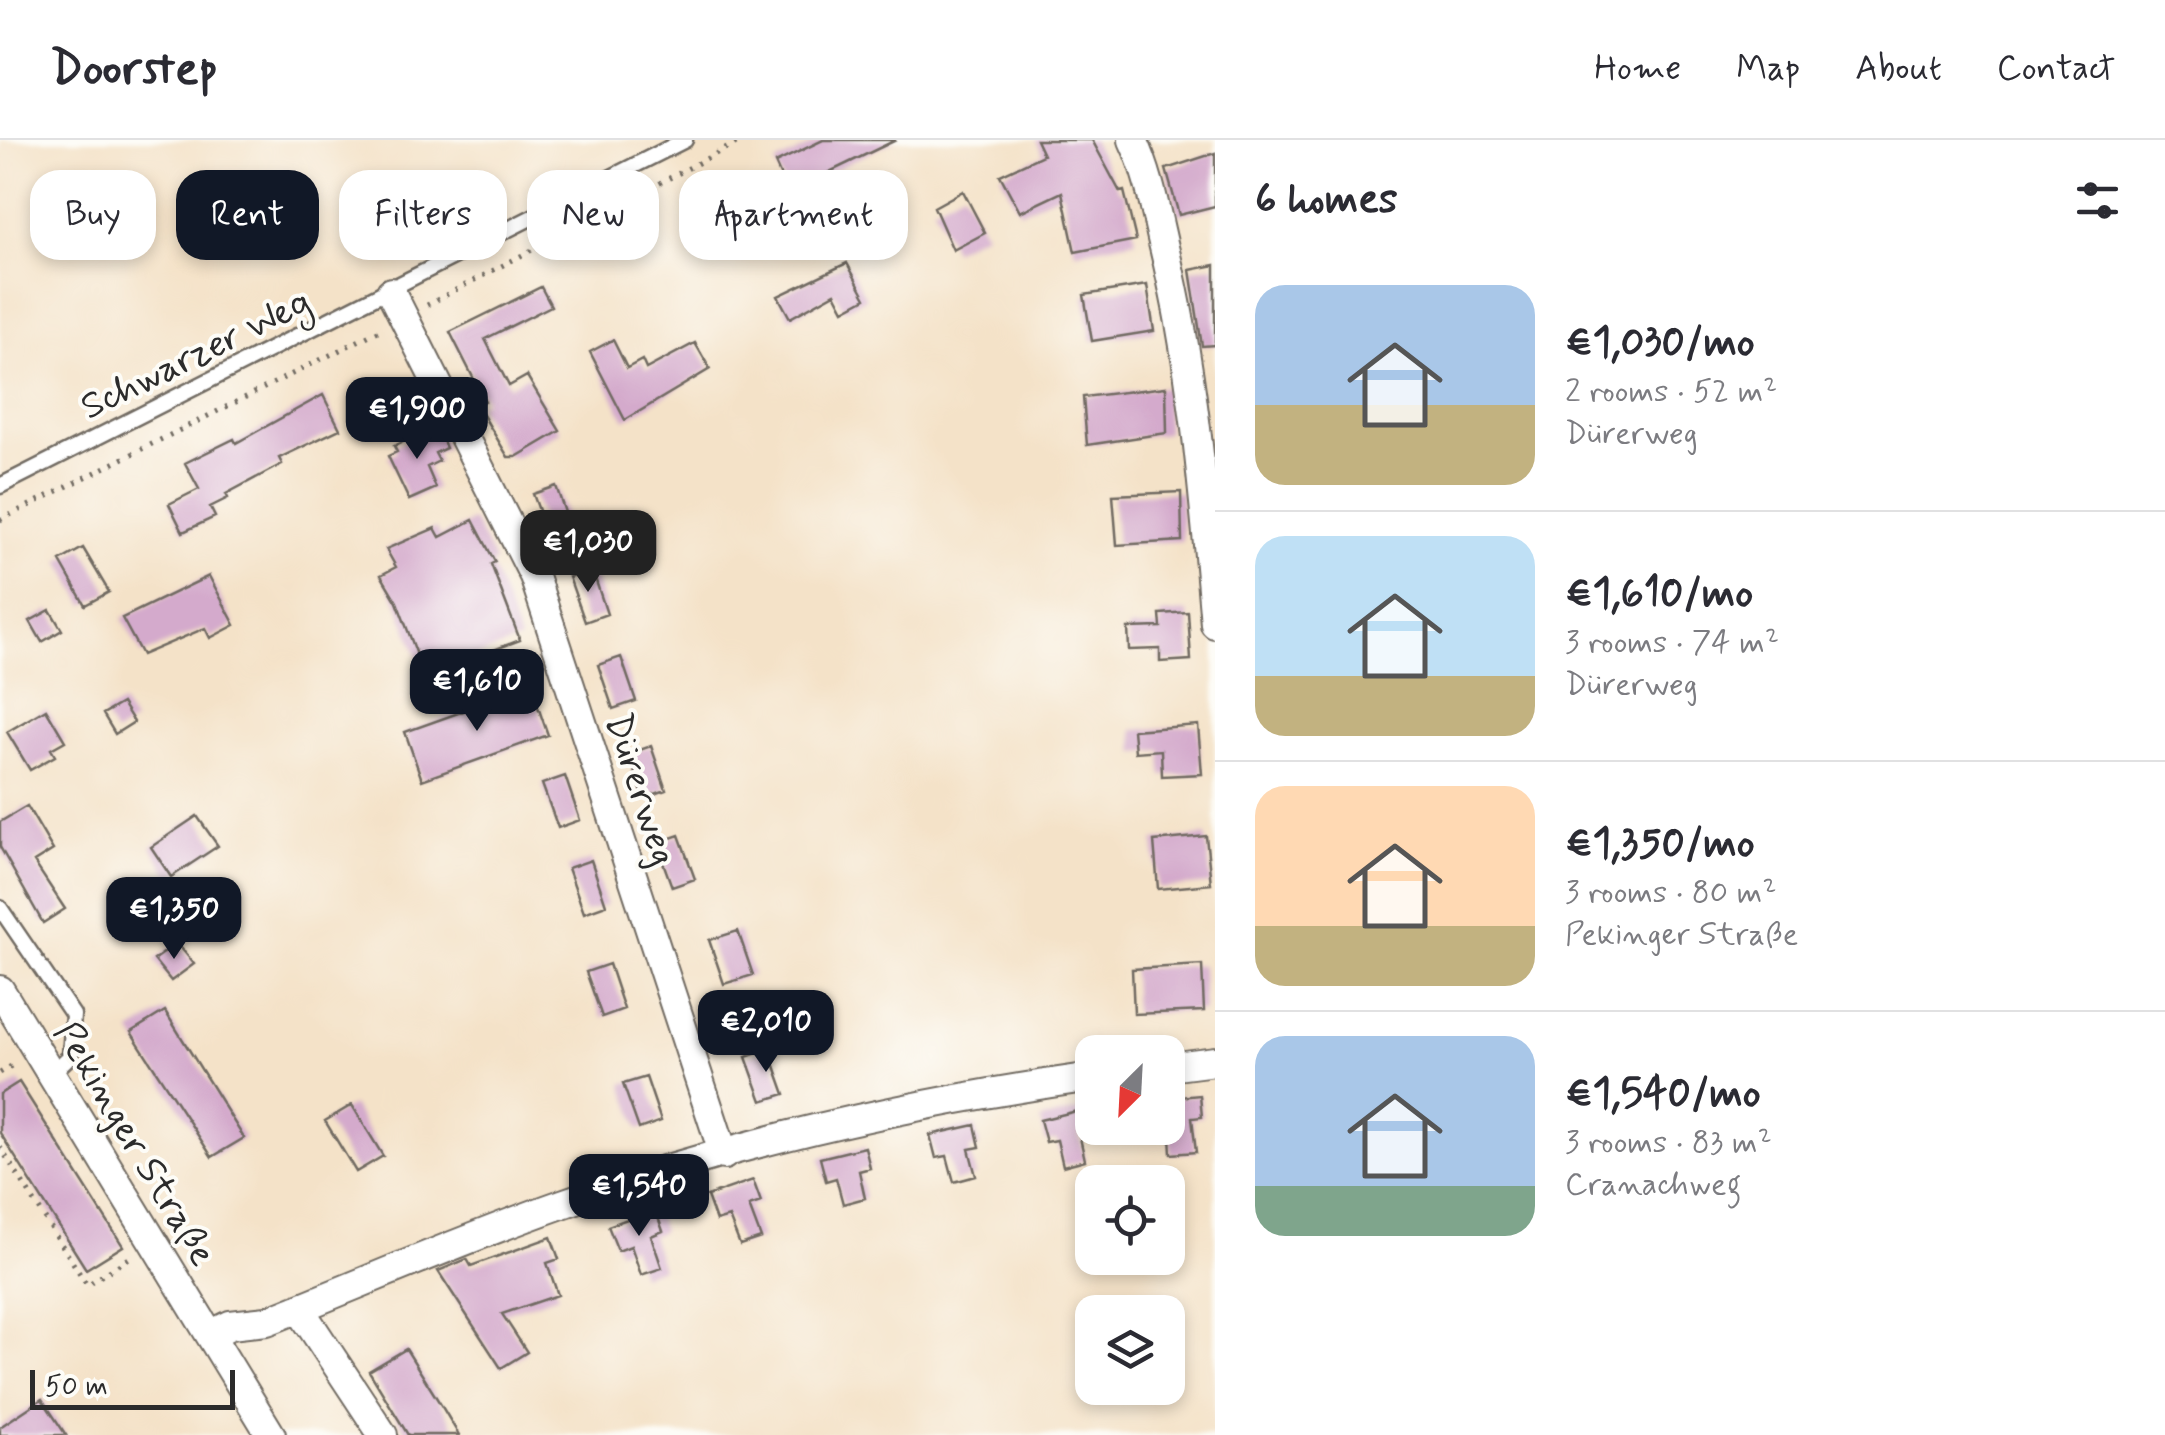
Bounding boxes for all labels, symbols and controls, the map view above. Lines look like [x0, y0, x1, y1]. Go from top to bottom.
text: Doorstep [50, 38, 218, 101]
text: Home [1594, 46, 1681, 92]
text: Map [1736, 46, 1800, 92]
text: About [1855, 46, 1942, 92]
text: Contact [1997, 46, 2115, 92]
chip: Buy [30, 170, 156, 260]
chip: Rent [176, 170, 319, 260]
chip: Filters [339, 170, 507, 260]
chip: New [527, 170, 659, 260]
chip: Apartment [679, 170, 908, 260]
text: 6 homes [1255, 173, 1398, 228]
icon: filters [2070, 173, 2125, 228]
street label: Schwarzer Weg [73, 278, 321, 436]
text: €1,030/mo [1565, 316, 1755, 371]
icon: home [1335, 325, 1455, 445]
text: 2 rooms · 52 m² [1565, 371, 1777, 413]
pin: €1,900 [336, 377, 498, 462]
text: €1,900 [368, 388, 466, 430]
text: Dürerweg [1565, 413, 1698, 455]
pin: €1,030 [507, 510, 669, 595]
text: €1,030 [542, 521, 634, 563]
text: €1,610/mo [1565, 567, 1753, 622]
icon: home [1335, 576, 1455, 696]
text: 3 rooms · 74 m² [1565, 622, 1779, 664]
pin: €1,610 [396, 649, 558, 734]
text: €1,610 [432, 660, 522, 702]
text: Dürerweg [1565, 664, 1698, 706]
street label: Dürerweg [592, 707, 687, 872]
text: €1,350/mo [1565, 817, 1755, 872]
icon: home [1335, 826, 1455, 946]
text: 3 rooms · 80 m² [1565, 872, 1776, 914]
pin: €1,350 [93, 877, 255, 962]
text: €1,350 [128, 888, 220, 930]
text: Pekinger Straße [1565, 914, 1798, 956]
pin: €2,010 [685, 990, 847, 1075]
text: €2,010 [720, 1001, 812, 1043]
street label: Pekinger Straße [42, 1013, 226, 1276]
north arrow [1075, 1035, 1185, 1145]
map controls [1075, 1035, 1185, 1405]
text: €1,540/mo [1565, 1067, 1761, 1122]
icon: home [1335, 1076, 1455, 1196]
text: 3 rooms · 83 m² [1565, 1122, 1772, 1164]
pin: €1,540 [558, 1154, 720, 1239]
text: Cranachweg [1565, 1164, 1742, 1206]
text: €1,540 [591, 1165, 687, 1207]
button: locate [1075, 1165, 1185, 1275]
button: layers [1075, 1295, 1185, 1405]
scale bar [30, 1365, 235, 1410]
text: 50 m [45, 1369, 108, 1406]

